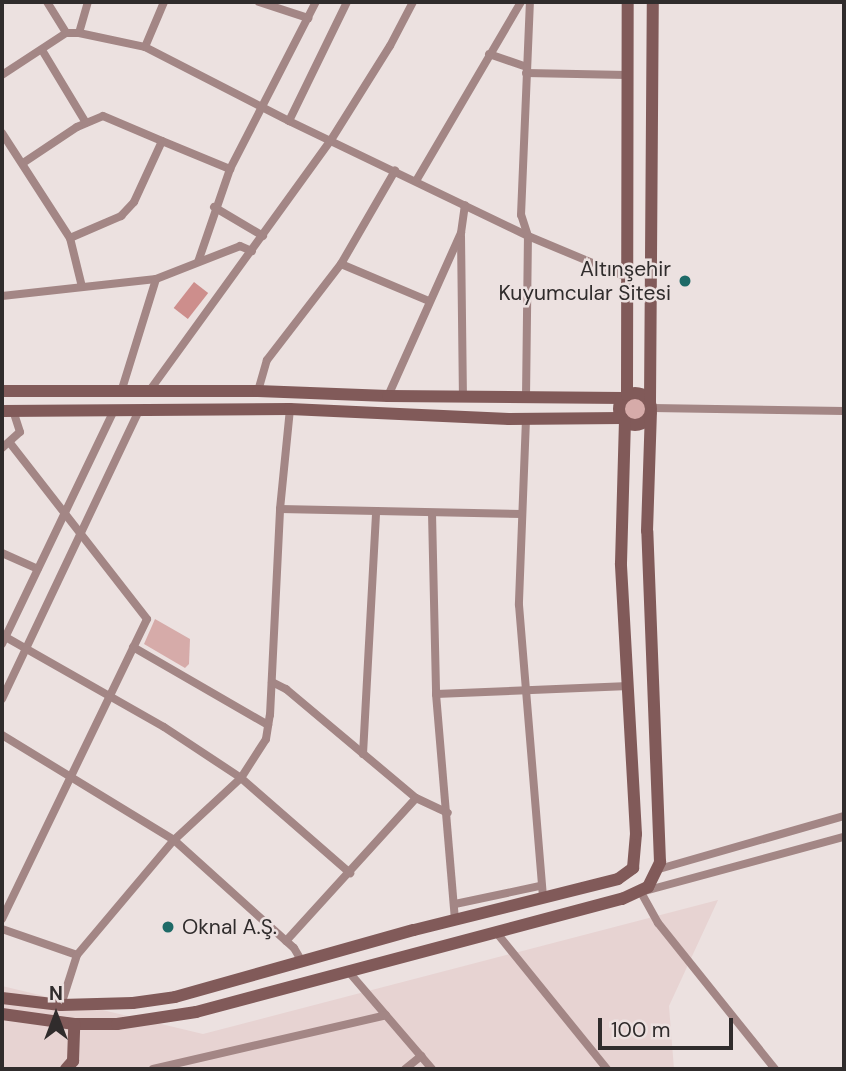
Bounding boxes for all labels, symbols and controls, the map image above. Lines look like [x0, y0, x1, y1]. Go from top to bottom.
place label: Altınşehir Kuyumcular Sitesi [498, 256, 671, 306]
marker: Altınşehir Kuyumcular Sitesi [677, 273, 693, 289]
place label: Oknal A.Ş. [182, 914, 277, 940]
marker: Oknal A.Ş. [160, 919, 176, 935]
north arrow [21, 980, 91, 1050]
text: N [49, 981, 63, 1006]
scale bar [601, 1004, 736, 1048]
text: 100 m [611, 1016, 671, 1044]

